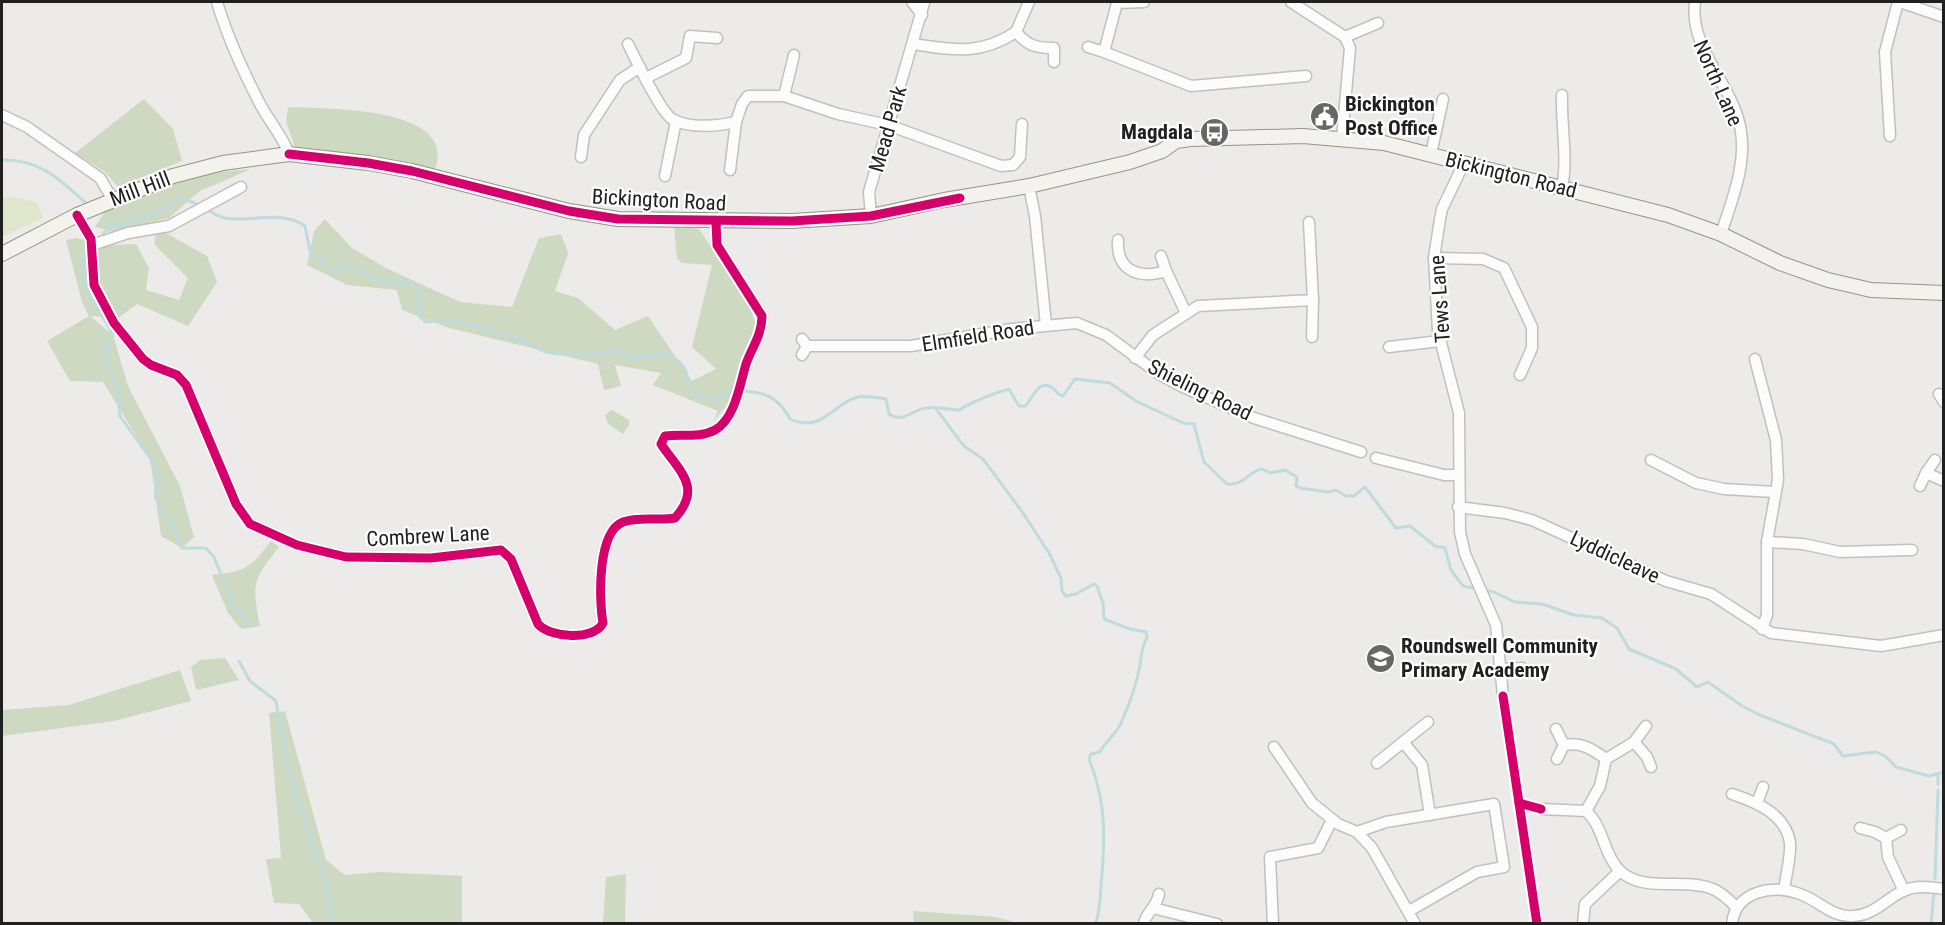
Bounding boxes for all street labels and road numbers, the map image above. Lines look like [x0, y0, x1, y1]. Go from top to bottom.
street label: North Lane [1688, 36, 1748, 130]
street label: Mead Park [864, 83, 912, 175]
street label: Bickington Road [1443, 147, 1579, 203]
street label: Mill Hill [106, 167, 174, 211]
street label: Bickington Road [591, 184, 727, 216]
street label: Tews Lane [1425, 254, 1455, 344]
street label: Elmfield Road [920, 315, 1036, 357]
street label: Shieling Road [1144, 354, 1256, 426]
street label: Combrew Lane [366, 521, 490, 551]
street label: Lyddicleave [1566, 526, 1664, 588]

